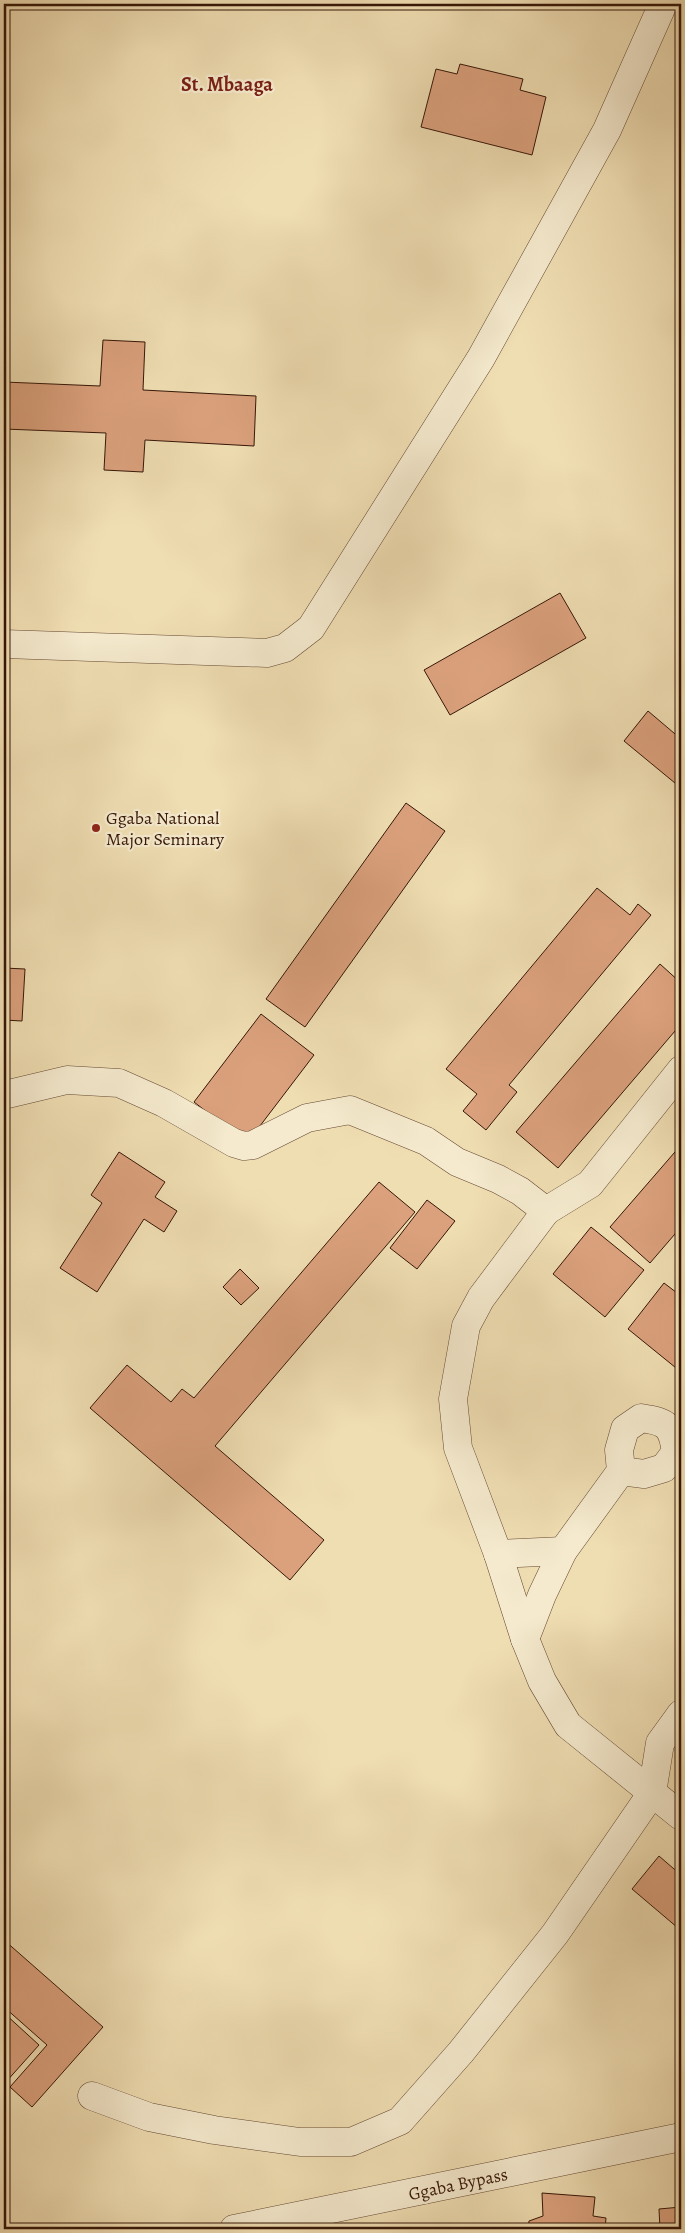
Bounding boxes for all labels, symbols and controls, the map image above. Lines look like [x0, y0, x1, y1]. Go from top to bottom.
district label: St. Mbaaga [181, 71, 273, 98]
place label: Ggaba National Major Seminary [106, 806, 225, 851]
marker: Ggaba National Major Seminary [90, 822, 102, 834]
street label: Ggaba Bypass [406, 2162, 510, 2206]

